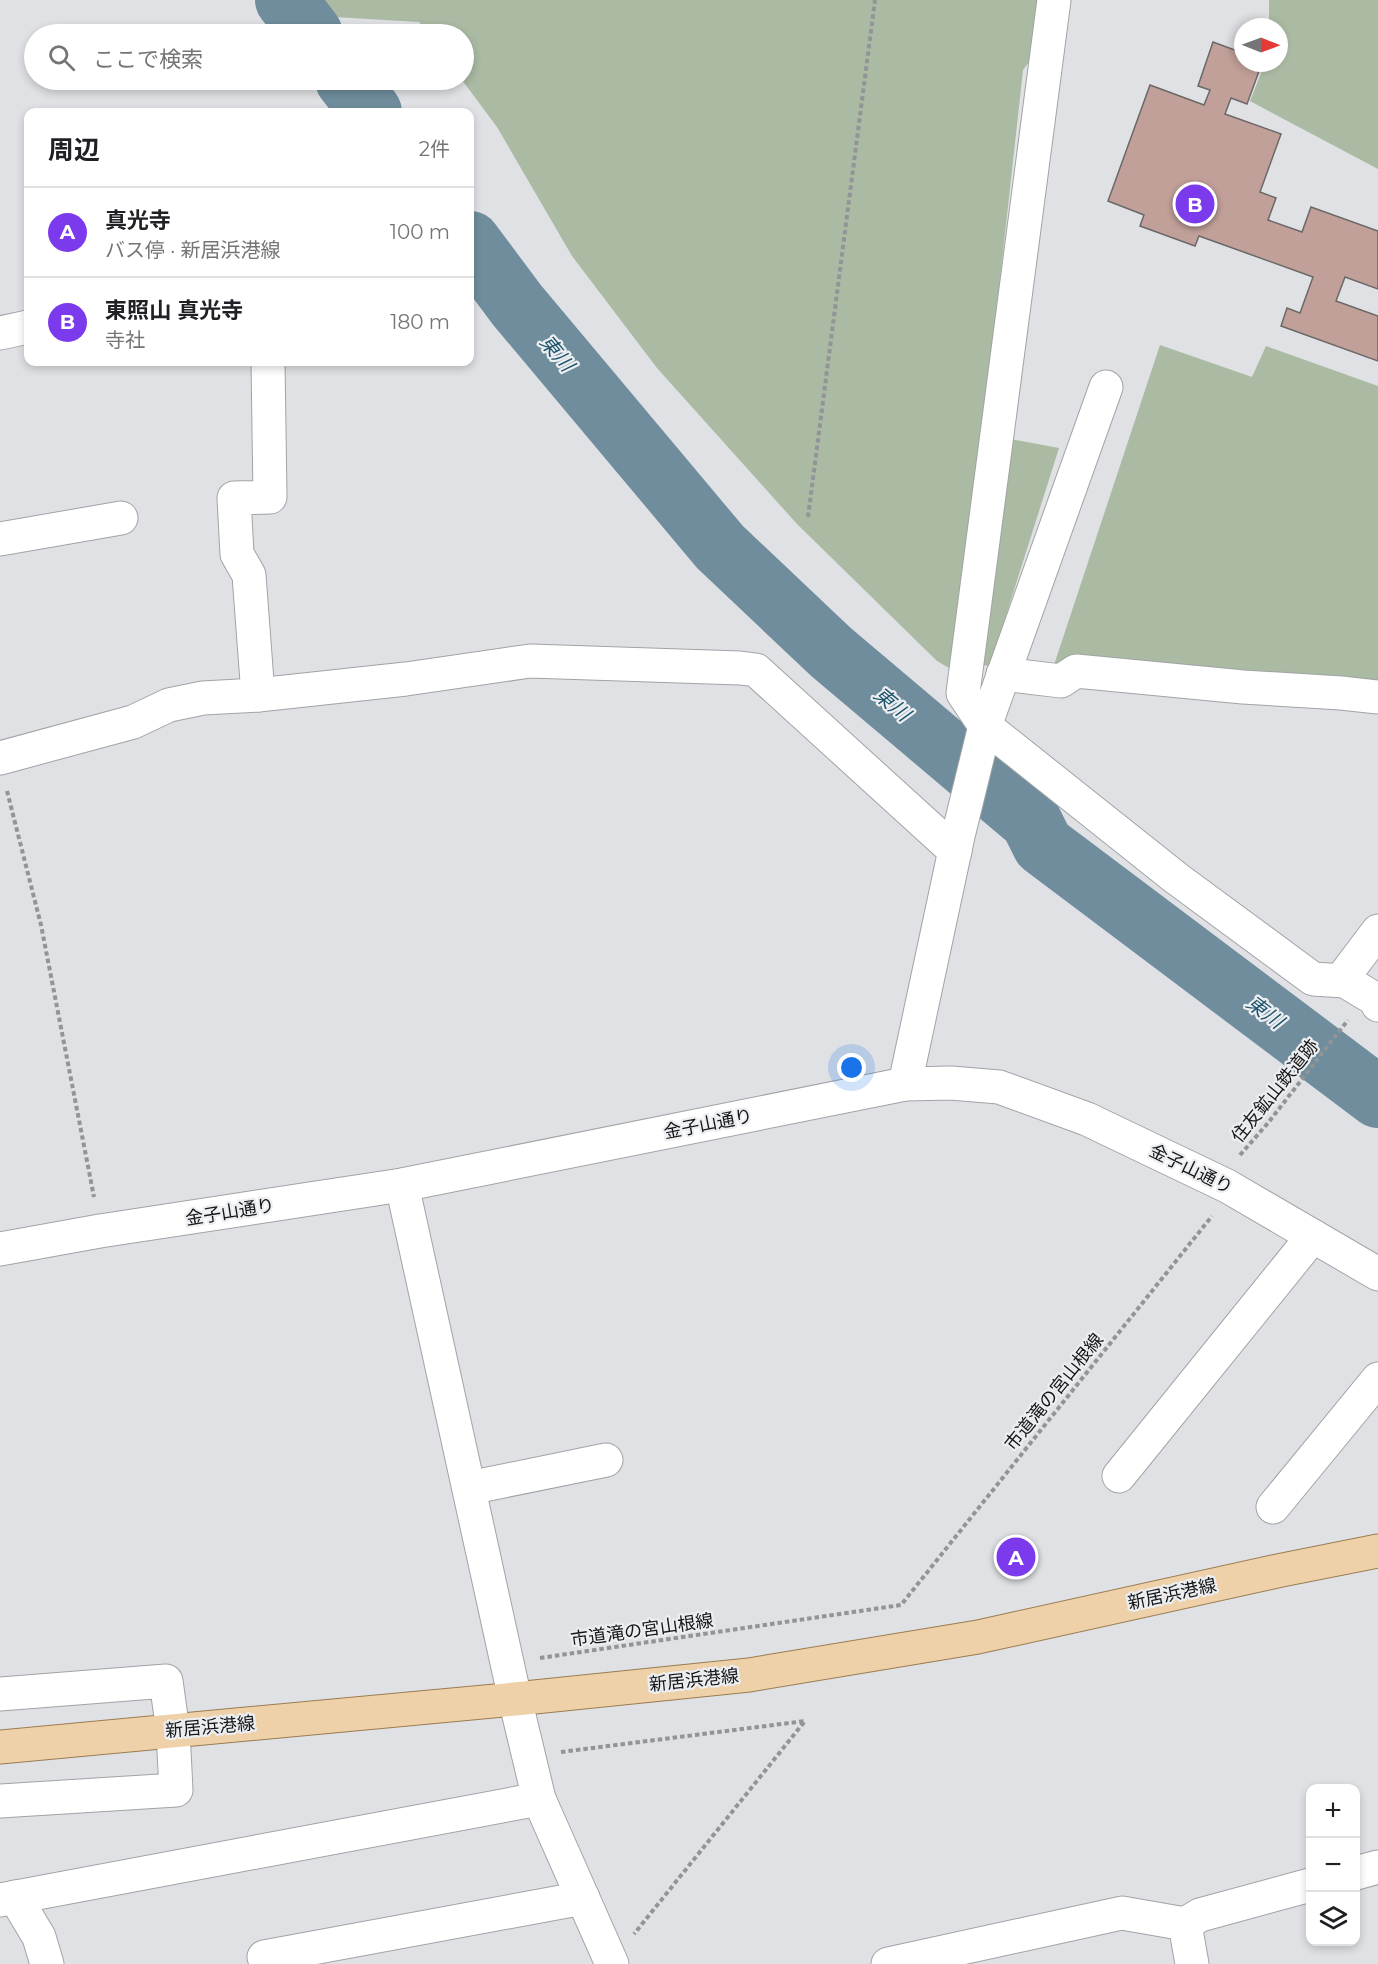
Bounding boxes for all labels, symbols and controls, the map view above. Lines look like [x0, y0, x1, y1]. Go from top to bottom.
north arrow [1234, 18, 1288, 72]
search box [24, 24, 474, 90]
icon: search [45, 41, 78, 74]
text: ここで検索 [93, 46, 203, 73]
text: 周辺 [48, 134, 100, 166]
text: 2件 [419, 137, 450, 161]
pin: B [1176, 182, 1214, 226]
text: 真光寺 [105, 207, 171, 234]
text: A [60, 220, 75, 244]
text: 100 m [390, 220, 450, 244]
text: バス停 · 新居浜港線 [105, 238, 281, 262]
text: 東照山 真光寺 [105, 297, 243, 324]
text: B [60, 310, 75, 334]
text: 180 m [390, 310, 450, 334]
text: 寺社 [105, 328, 145, 352]
water label: 東川 [535, 330, 580, 378]
water label: 東川 [869, 682, 917, 727]
water label: 東川 [1242, 990, 1290, 1035]
street label: 住友鉱山鉄道跡 [1227, 1035, 1323, 1147]
your location [837, 1053, 866, 1082]
street label: 金子山通り [662, 1105, 754, 1143]
street label: 金子山通り [1146, 1139, 1236, 1199]
street label: 金子山通り [184, 1194, 276, 1230]
street label: 市道滝の宮山根線 [1000, 1329, 1108, 1455]
pin: A [996, 1534, 1036, 1580]
street label: 新居浜港線 [1126, 1574, 1218, 1614]
street label: 市道滝の宮山根線 [569, 1609, 715, 1651]
street label: 新居浜港線 [648, 1664, 740, 1696]
street label: 新居浜港線 [164, 1712, 256, 1742]
map controls [1306, 1784, 1360, 1946]
button: + [1306, 1784, 1360, 1838]
button: − [1306, 1838, 1360, 1892]
button: layers [1306, 1892, 1360, 1946]

